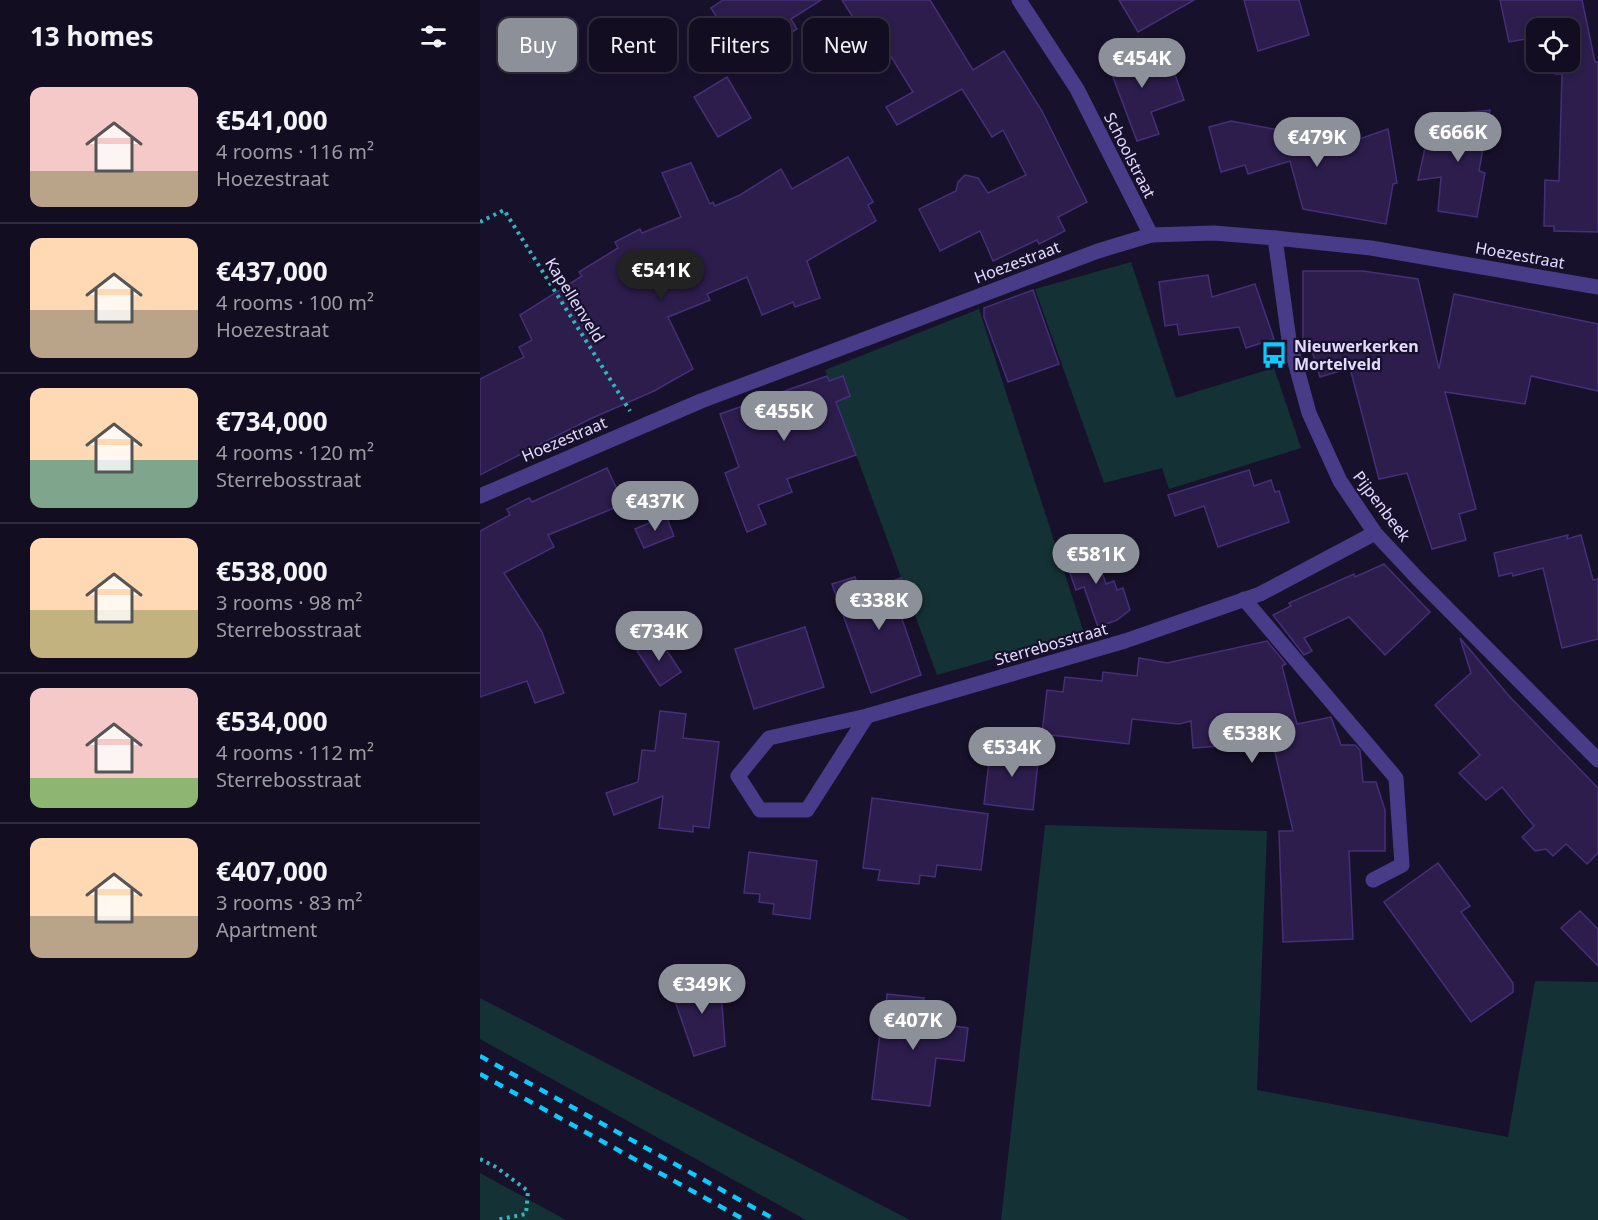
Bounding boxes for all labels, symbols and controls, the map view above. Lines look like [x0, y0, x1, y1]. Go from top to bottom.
text: 13 homes [30, 18, 154, 54]
chip: Buy [498, 18, 577, 72]
chip: Rent [589, 18, 677, 72]
chip: Filters [689, 18, 791, 72]
chip: New [803, 18, 889, 72]
map controls [1526, 18, 1580, 72]
button: locate [1526, 18, 1580, 72]
icon: filters [417, 20, 450, 53]
pin: €454K [1100, 38, 1184, 89]
text: €454K [1112, 44, 1172, 71]
text: €541,000 [216, 102, 328, 138]
street label: Schoolstraat [1099, 108, 1161, 202]
icon: home [78, 111, 150, 183]
pin: €666K [1416, 112, 1500, 163]
pin: €479K [1275, 117, 1359, 168]
text: €666K [1428, 118, 1488, 145]
text: €479K [1287, 123, 1347, 150]
text: 4 rooms · 116 m² [216, 138, 374, 165]
text: Hoezestraat [216, 165, 329, 192]
street label: Hoezestraat [971, 235, 1063, 288]
street label: Hoezestraat [1474, 236, 1567, 274]
pin: €541K [619, 250, 703, 301]
text: €437,000 [216, 253, 328, 289]
street label: Kapellenveld [540, 253, 610, 347]
text: €541K [631, 256, 691, 283]
icon: home [78, 262, 150, 334]
text: 4 rooms · 100 m² [216, 289, 374, 316]
text: Hoezestraat [216, 316, 329, 343]
place label: Nieuwerkerken Mortelveld [1294, 335, 1419, 375]
bus stop icon: Nieuwerkerken Mortelveld [1259, 340, 1289, 370]
pin: €455K [742, 391, 826, 442]
text: €455K [754, 397, 814, 424]
text: €734,000 [216, 403, 328, 439]
street label: Hoezestraat [518, 411, 610, 467]
icon: home [78, 412, 150, 484]
text: 4 rooms · 120 m² [216, 439, 374, 466]
text: Sterrebosstraat [216, 466, 361, 493]
street label: Pijpenbeek [1348, 466, 1416, 546]
pin: €437K [613, 481, 697, 532]
text: €437K [625, 487, 685, 514]
pin: €581K [1054, 534, 1138, 585]
text: €581K [1066, 540, 1126, 567]
text: €538,000 [216, 553, 328, 589]
icon: home [78, 562, 150, 634]
pin: €338K [837, 580, 921, 631]
text: €338K [849, 586, 909, 613]
text: 3 rooms · 98 m² [216, 589, 363, 616]
pin: €734K [617, 611, 701, 662]
text: Sterrebosstraat [216, 616, 361, 643]
text: €734K [629, 617, 689, 644]
street label: Sterrebosstraat [992, 617, 1110, 671]
text: €534,000 [216, 703, 328, 739]
icon: home [78, 712, 150, 784]
pin: €538K [1210, 713, 1294, 764]
text: €538K [1222, 719, 1282, 746]
pin: €534K [970, 727, 1054, 778]
text: €534K [982, 733, 1042, 760]
text: 4 rooms · 112 m² [216, 739, 374, 766]
text: Sterrebosstraat [216, 766, 361, 793]
text: €407,000 [216, 853, 328, 889]
icon: home [78, 862, 150, 934]
text: 3 rooms · 83 m² [216, 889, 363, 916]
text: Apartment [216, 916, 317, 943]
pin: €349K [660, 964, 744, 1015]
text: €349K [672, 970, 732, 997]
pin: €407K [871, 1000, 955, 1051]
text: €407K [883, 1006, 943, 1033]

